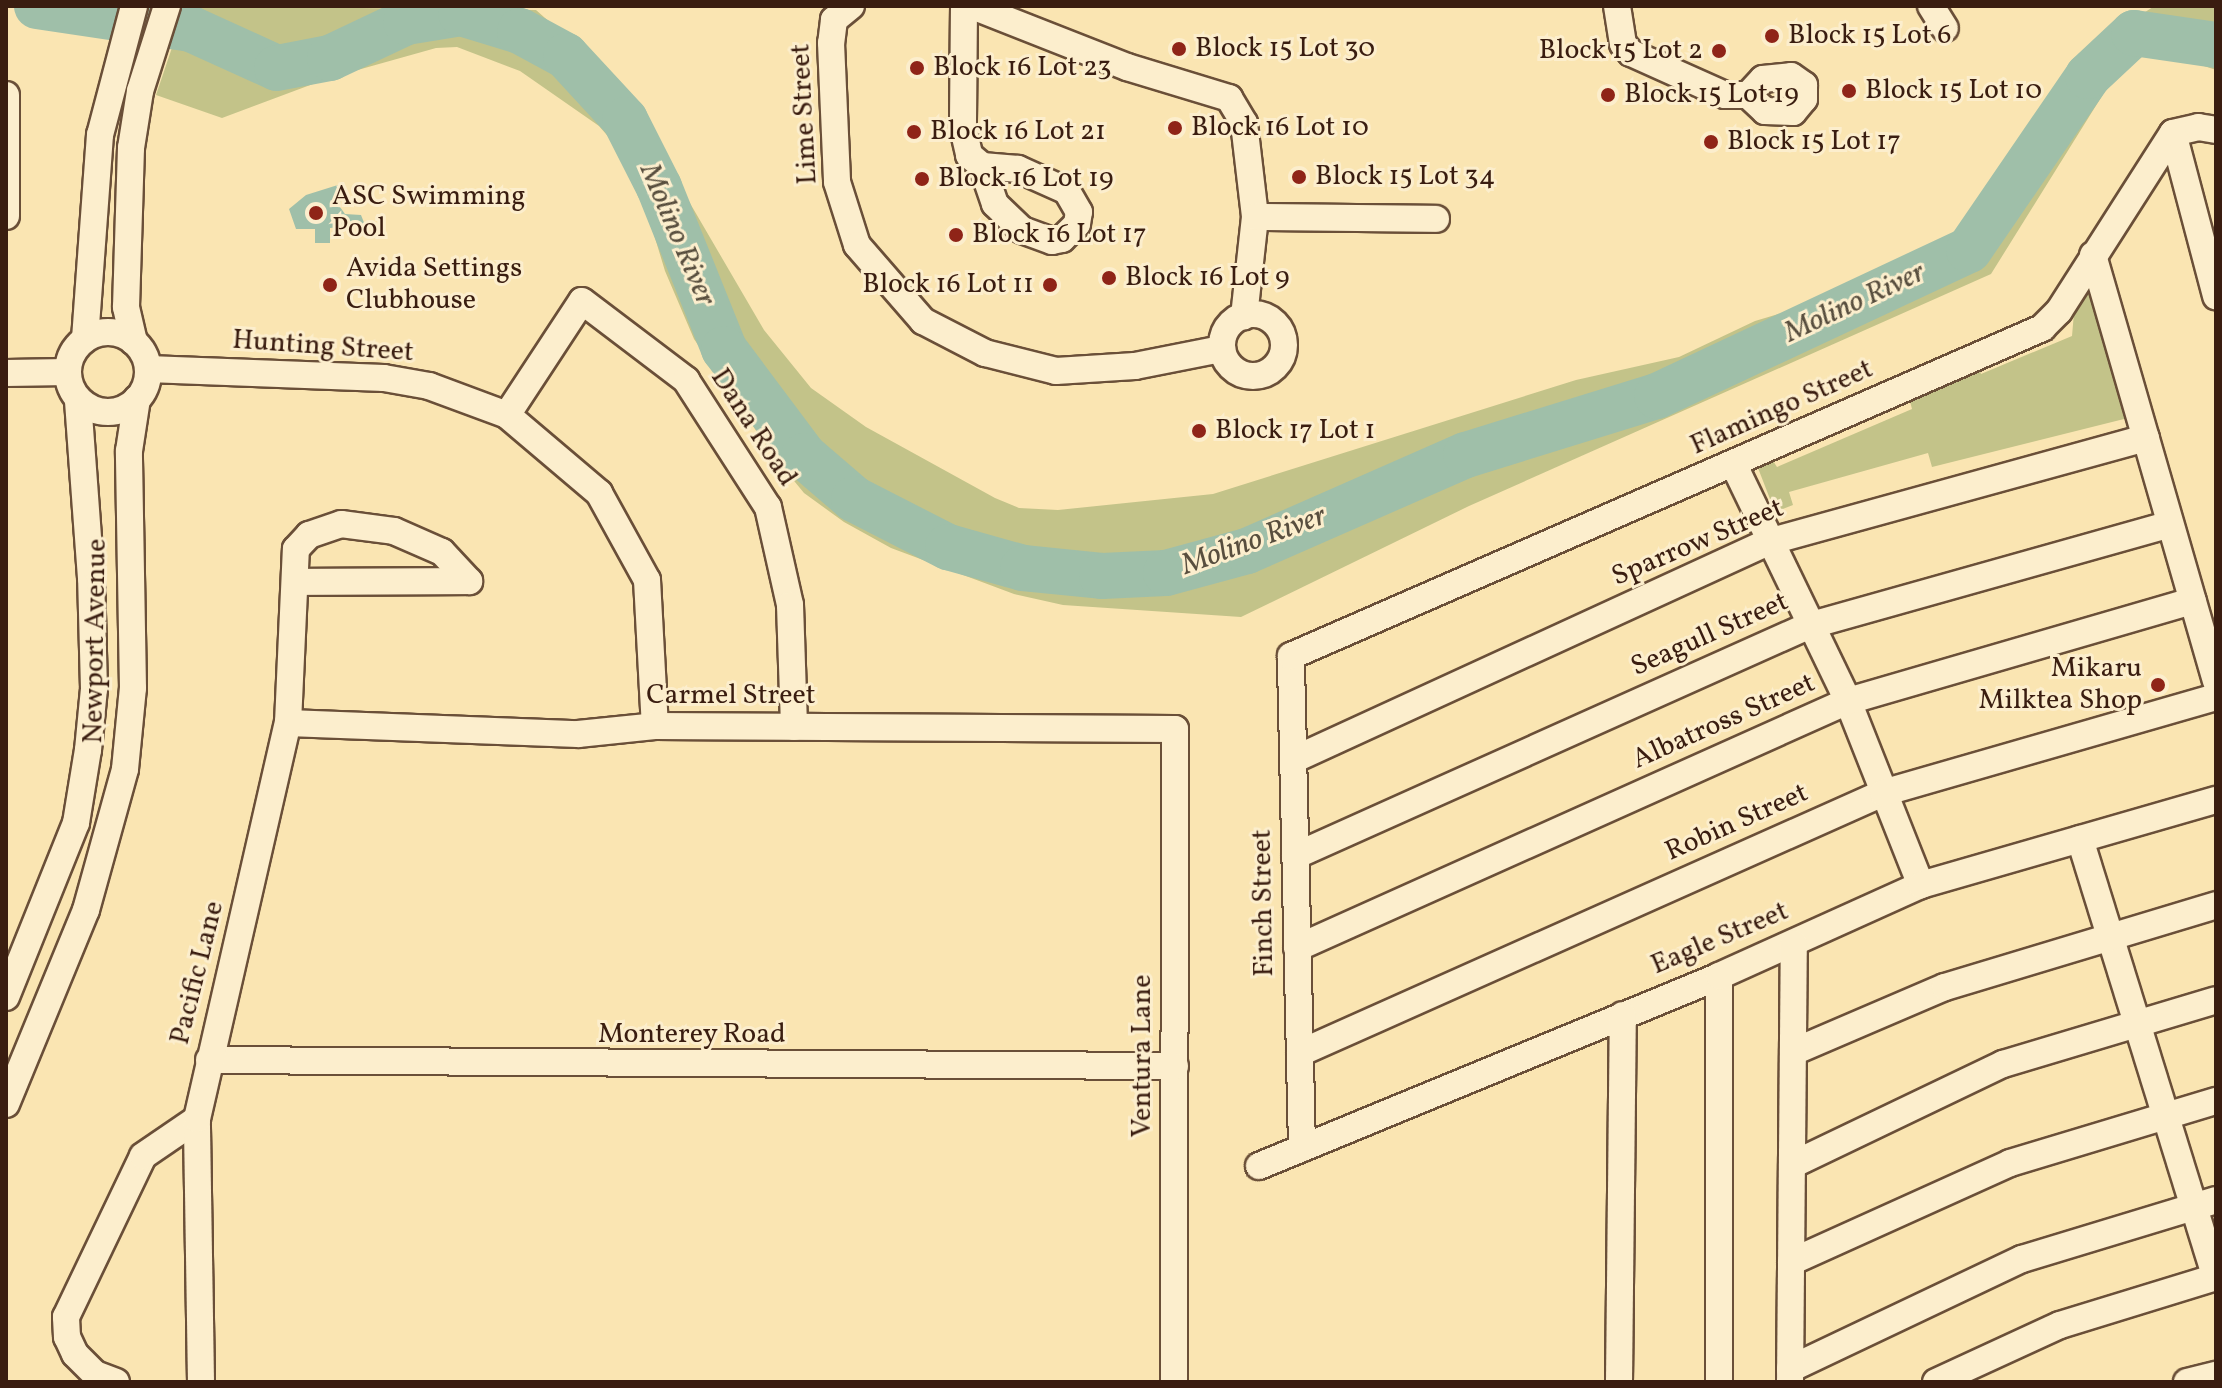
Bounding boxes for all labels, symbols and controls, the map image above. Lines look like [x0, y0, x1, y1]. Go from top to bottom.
place label: Block 15 Lot 6 [1788, 19, 1951, 53]
marker: Block 15 Lot 6 [1763, 27, 1781, 45]
place label: Block 15 Lot 30 [1195, 32, 1375, 66]
place label: Block 15 Lot 2 [1539, 34, 1703, 68]
marker: Block 15 Lot 30 [1170, 40, 1188, 58]
marker: Block 15 Lot 2 [1710, 42, 1728, 60]
street label: Lime Street [785, 43, 825, 185]
place label: Block 16 Lot 23 [933, 51, 1112, 85]
marker: Block 16 Lot 23 [908, 59, 926, 77]
place label: Block 15 Lot 10 [1865, 74, 2042, 108]
place label: Block 15 Lot 19 [1624, 78, 1799, 112]
marker: Block 15 Lot 10 [1840, 82, 1858, 100]
marker: Block 15 Lot 19 [1599, 86, 1617, 104]
place label: Block 16 Lot 10 [1191, 111, 1369, 145]
place label: Block 16 Lot 21 [930, 115, 1106, 149]
marker: Block 16 Lot 10 [1166, 119, 1184, 137]
marker: Block 16 Lot 21 [905, 123, 923, 141]
place label: Block 15 Lot 17 [1727, 125, 1901, 159]
marker: Block 15 Lot 17 [1702, 133, 1720, 151]
water label: Molino River [631, 158, 723, 312]
place label: Block 15 Lot 34 [1315, 160, 1495, 194]
place label: Block 16 Lot 19 [938, 162, 1113, 196]
marker: Block 15 Lot 34 [1290, 168, 1308, 186]
marker: Block 16 Lot 19 [913, 170, 931, 188]
place label: ASC Swimming Pool [332, 180, 526, 246]
marker: ASC Swimming Pool [307, 204, 325, 222]
place label: Block 16 Lot 17 [972, 218, 1146, 252]
marker: Block 16 Lot 17 [947, 226, 965, 244]
place label: Avida Settings Clubhouse [346, 252, 522, 318]
water label: Molino River [1779, 255, 1931, 351]
place label: Block 16 Lot 9 [1125, 261, 1290, 295]
place label: Block 16 Lot 11 [862, 268, 1034, 302]
marker: Block 16 Lot 9 [1100, 269, 1118, 287]
marker: Avida Settings Clubhouse [321, 276, 339, 294]
marker: Block 16 Lot 11 [1041, 276, 1059, 294]
street label: Hunting Street [231, 324, 415, 370]
street label: Flamingo Street [1686, 353, 1878, 463]
street label: Dana Road [702, 363, 804, 493]
place label: Block 17 Lot 1 [1215, 414, 1375, 448]
marker: Block 17 Lot 1 [1190, 422, 1208, 440]
street label: Sparrow Street [1607, 492, 1789, 594]
water label: Molino River [1177, 498, 1331, 584]
street label: Newport Avenue [77, 538, 115, 744]
street label: Seagull Street [1626, 585, 1794, 685]
place label: Mikaru Milktea Shop [1978, 652, 2142, 718]
street label: Albatross Street [1627, 667, 1821, 777]
marker: Mikaru Milktea Shop [2149, 676, 2167, 694]
street label: Carmel Street [646, 679, 816, 713]
street label: Robin Street [1660, 777, 1814, 869]
street label: Finch Street [1246, 829, 1282, 977]
street label: Eagle Street [1646, 895, 1794, 983]
street label: Pacific Lane [164, 898, 232, 1048]
street label: Ventura Lane [1126, 974, 1160, 1138]
street label: Monterey Road [598, 1018, 786, 1052]

